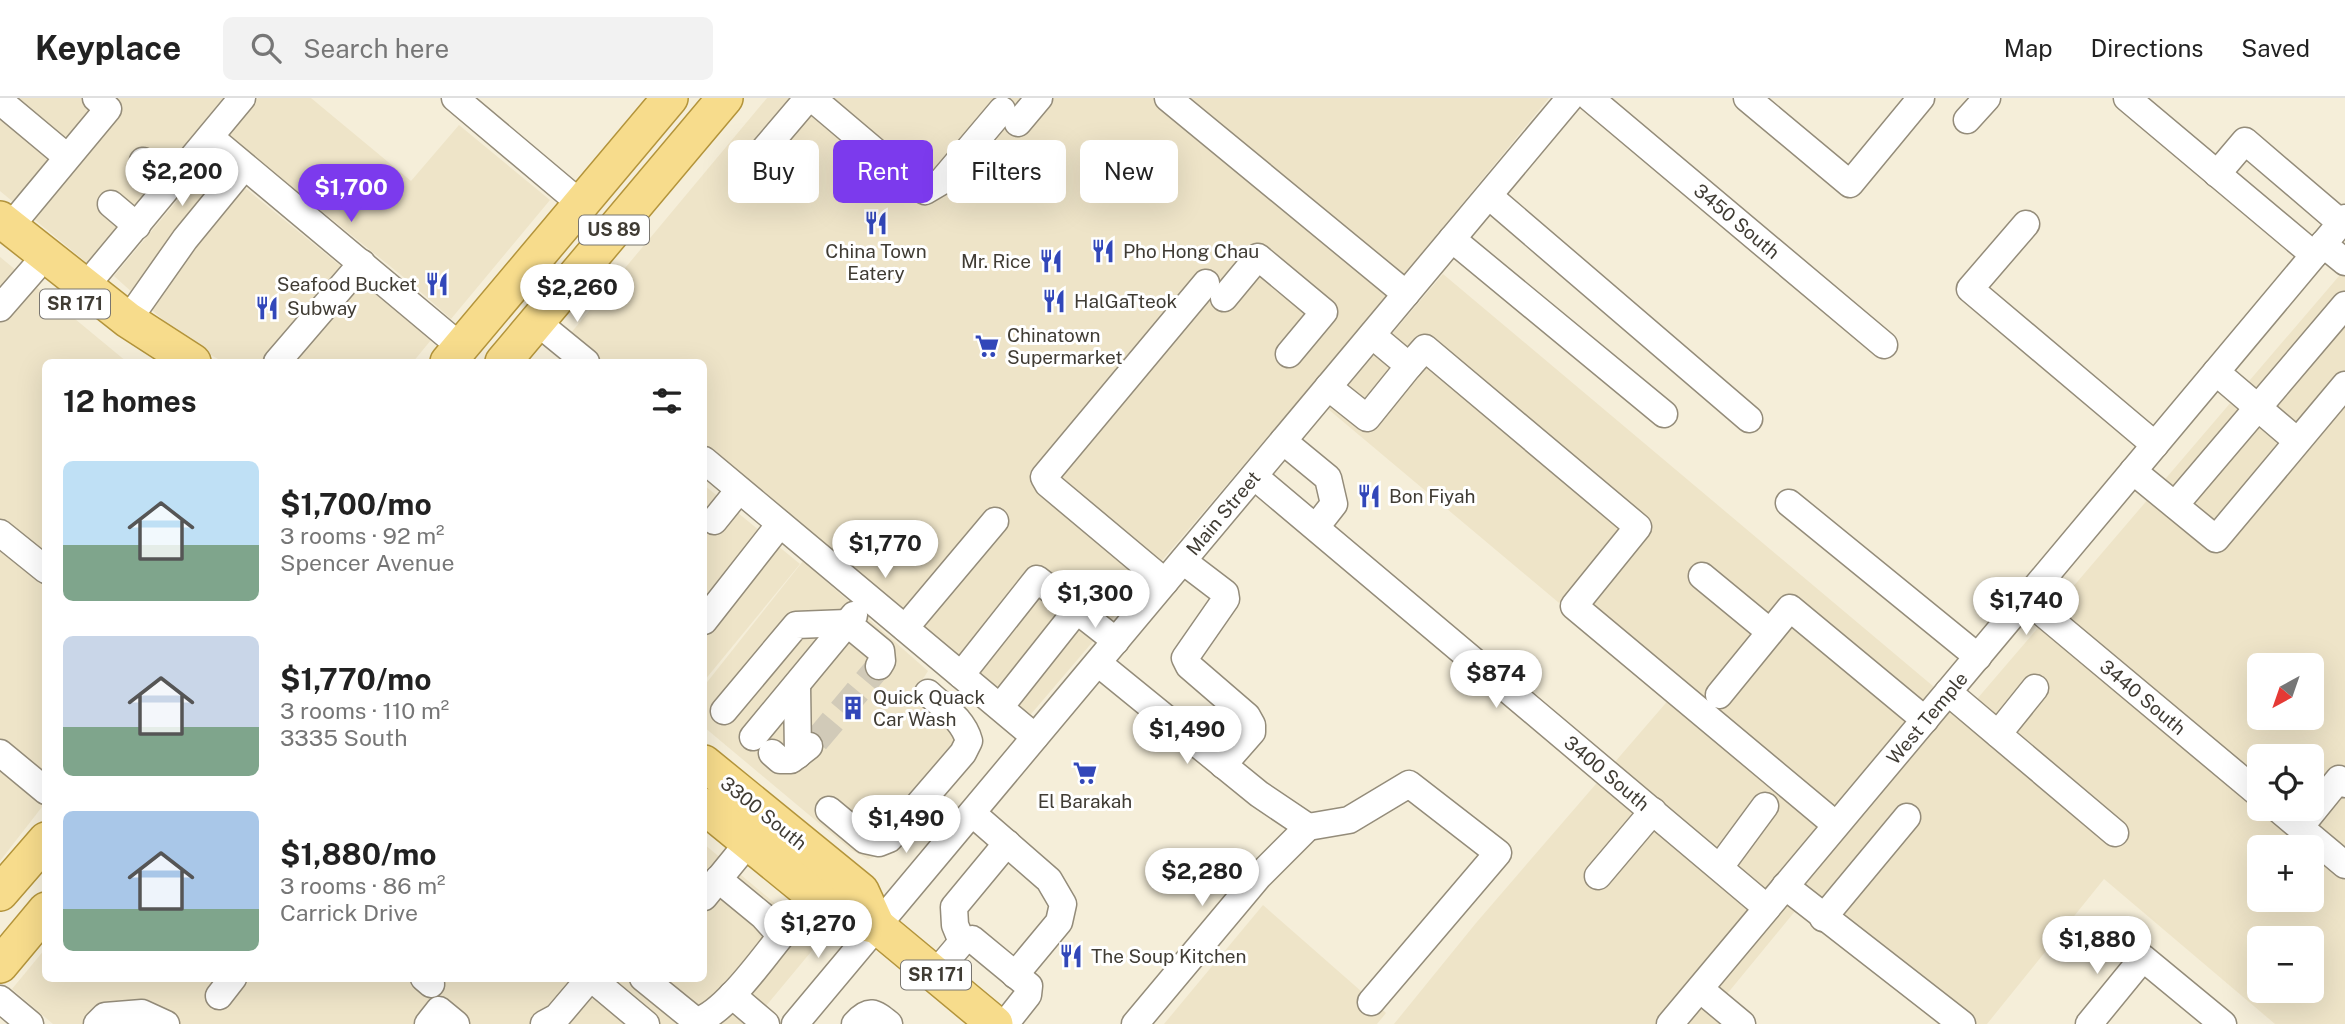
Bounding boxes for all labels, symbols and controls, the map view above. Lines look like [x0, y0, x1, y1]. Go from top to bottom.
search box [223, 17, 713, 80]
text: Keyplace [35, 29, 181, 67]
icon: search [247, 29, 285, 67]
text: Search here [303, 33, 449, 64]
text: Map [2004, 34, 2053, 62]
text: Directions [2091, 34, 2203, 62]
text: Saved [2241, 34, 2310, 62]
chip: Buy [728, 140, 819, 203]
chip: Rent [833, 140, 933, 203]
chip: Filters [947, 140, 1066, 203]
chip: New [1080, 140, 1178, 203]
pin: $2,200 [125, 148, 239, 208]
text: $2,200 [141, 157, 223, 184]
pin: $1,700 [294, 164, 408, 224]
text: $1,700 [314, 173, 388, 200]
street label: 3450 South [1690, 179, 1784, 263]
restaurant icon: China Town Eatery [862, 209, 890, 237]
road number: US 89 [579, 216, 649, 244]
restaurant icon: Pho Hong Chau [1089, 237, 1117, 265]
place label: China Town Eatery [825, 240, 927, 284]
place label: Pho Hong Chau [1123, 240, 1259, 262]
restaurant icon: Mr. Rice [1037, 247, 1065, 275]
place label: Mr. Rice [961, 250, 1031, 272]
pin: $2,260 [520, 264, 634, 324]
restaurant icon: Seafood Bucket [423, 270, 451, 298]
place label: Seafood Bucket [277, 273, 417, 295]
text: $2,260 [536, 273, 618, 300]
restaurant icon: HalGaTteok [1040, 287, 1068, 315]
road number: SR 171 [40, 289, 110, 318]
place label: HalGaTteok [1074, 290, 1177, 312]
restaurant icon: Subway [253, 294, 281, 322]
place label: Subway [287, 297, 357, 319]
place label: Chinatown Supermarket [1007, 324, 1123, 368]
supermarket icon: Chinatown Supermarket [973, 332, 1001, 360]
icon: filters [648, 382, 686, 420]
text: 12 homes [63, 383, 197, 419]
street label: Main Street [1181, 466, 1265, 560]
restaurant icon: Bon Fiyah [1355, 482, 1383, 510]
place label: Bon Fiyah [1389, 485, 1476, 507]
text: $1,700/mo [280, 486, 432, 522]
icon: home [119, 489, 203, 573]
pin: $1,770 [828, 520, 942, 580]
text: 3 rooms · 92 m² [280, 522, 445, 549]
text: $1,770 [848, 529, 922, 556]
text: Spencer Avenue [280, 549, 454, 576]
pin: $1,300 [1038, 570, 1152, 630]
pin: $1,740 [1969, 578, 2083, 637]
text: $1,300 [1057, 579, 1133, 606]
text: $1,740 [1989, 586, 2063, 613]
pin: $874 [1455, 650, 1537, 710]
north arrow [2247, 653, 2324, 730]
map controls [2247, 653, 2324, 1003]
street label: 3440 South [2096, 655, 2190, 739]
text: $874 [1466, 659, 1526, 686]
text: $1,770/mo [280, 661, 431, 697]
icon: home [119, 664, 203, 748]
street label: West Temple [1882, 667, 1972, 769]
place label: Quick Quack Car Wash [873, 686, 985, 730]
building icon: Quick Quack Car Wash [839, 694, 867, 722]
text: 3 rooms · 110 m² [280, 697, 449, 724]
pin: $1,490 [1130, 706, 1244, 766]
text: $1,490 [1149, 715, 1225, 742]
text: 3335 South [280, 724, 407, 751]
street label: 3400 South [1560, 731, 1654, 815]
button: locate [2247, 744, 2324, 821]
supermarket icon: El Barakah [1071, 759, 1099, 787]
street label: 3300 South [717, 772, 811, 854]
place label: El Barakah [1038, 790, 1132, 812]
pin: $1,490 [849, 796, 963, 855]
text: $1,490 [868, 804, 944, 831]
button: + [2247, 835, 2324, 912]
text: $1,880/mo [280, 836, 437, 872]
icon: home [119, 839, 203, 923]
pin: $2,280 [1145, 848, 1259, 908]
text: $2,280 [1161, 857, 1243, 884]
text: 3 rooms · 86 m² [280, 872, 446, 899]
text: Carrick Drive [280, 899, 418, 926]
pin: $1,270 [761, 900, 875, 960]
text: $1,270 [780, 909, 856, 936]
pin: $1,880 [2040, 916, 2154, 976]
text: $1,880 [2058, 925, 2136, 952]
button: − [2247, 926, 2324, 1003]
restaurant icon: The Soup Kitchen [1057, 942, 1085, 970]
place label: The Soup Kitchen [1091, 945, 1247, 967]
road number: SR 171 [901, 960, 971, 990]

